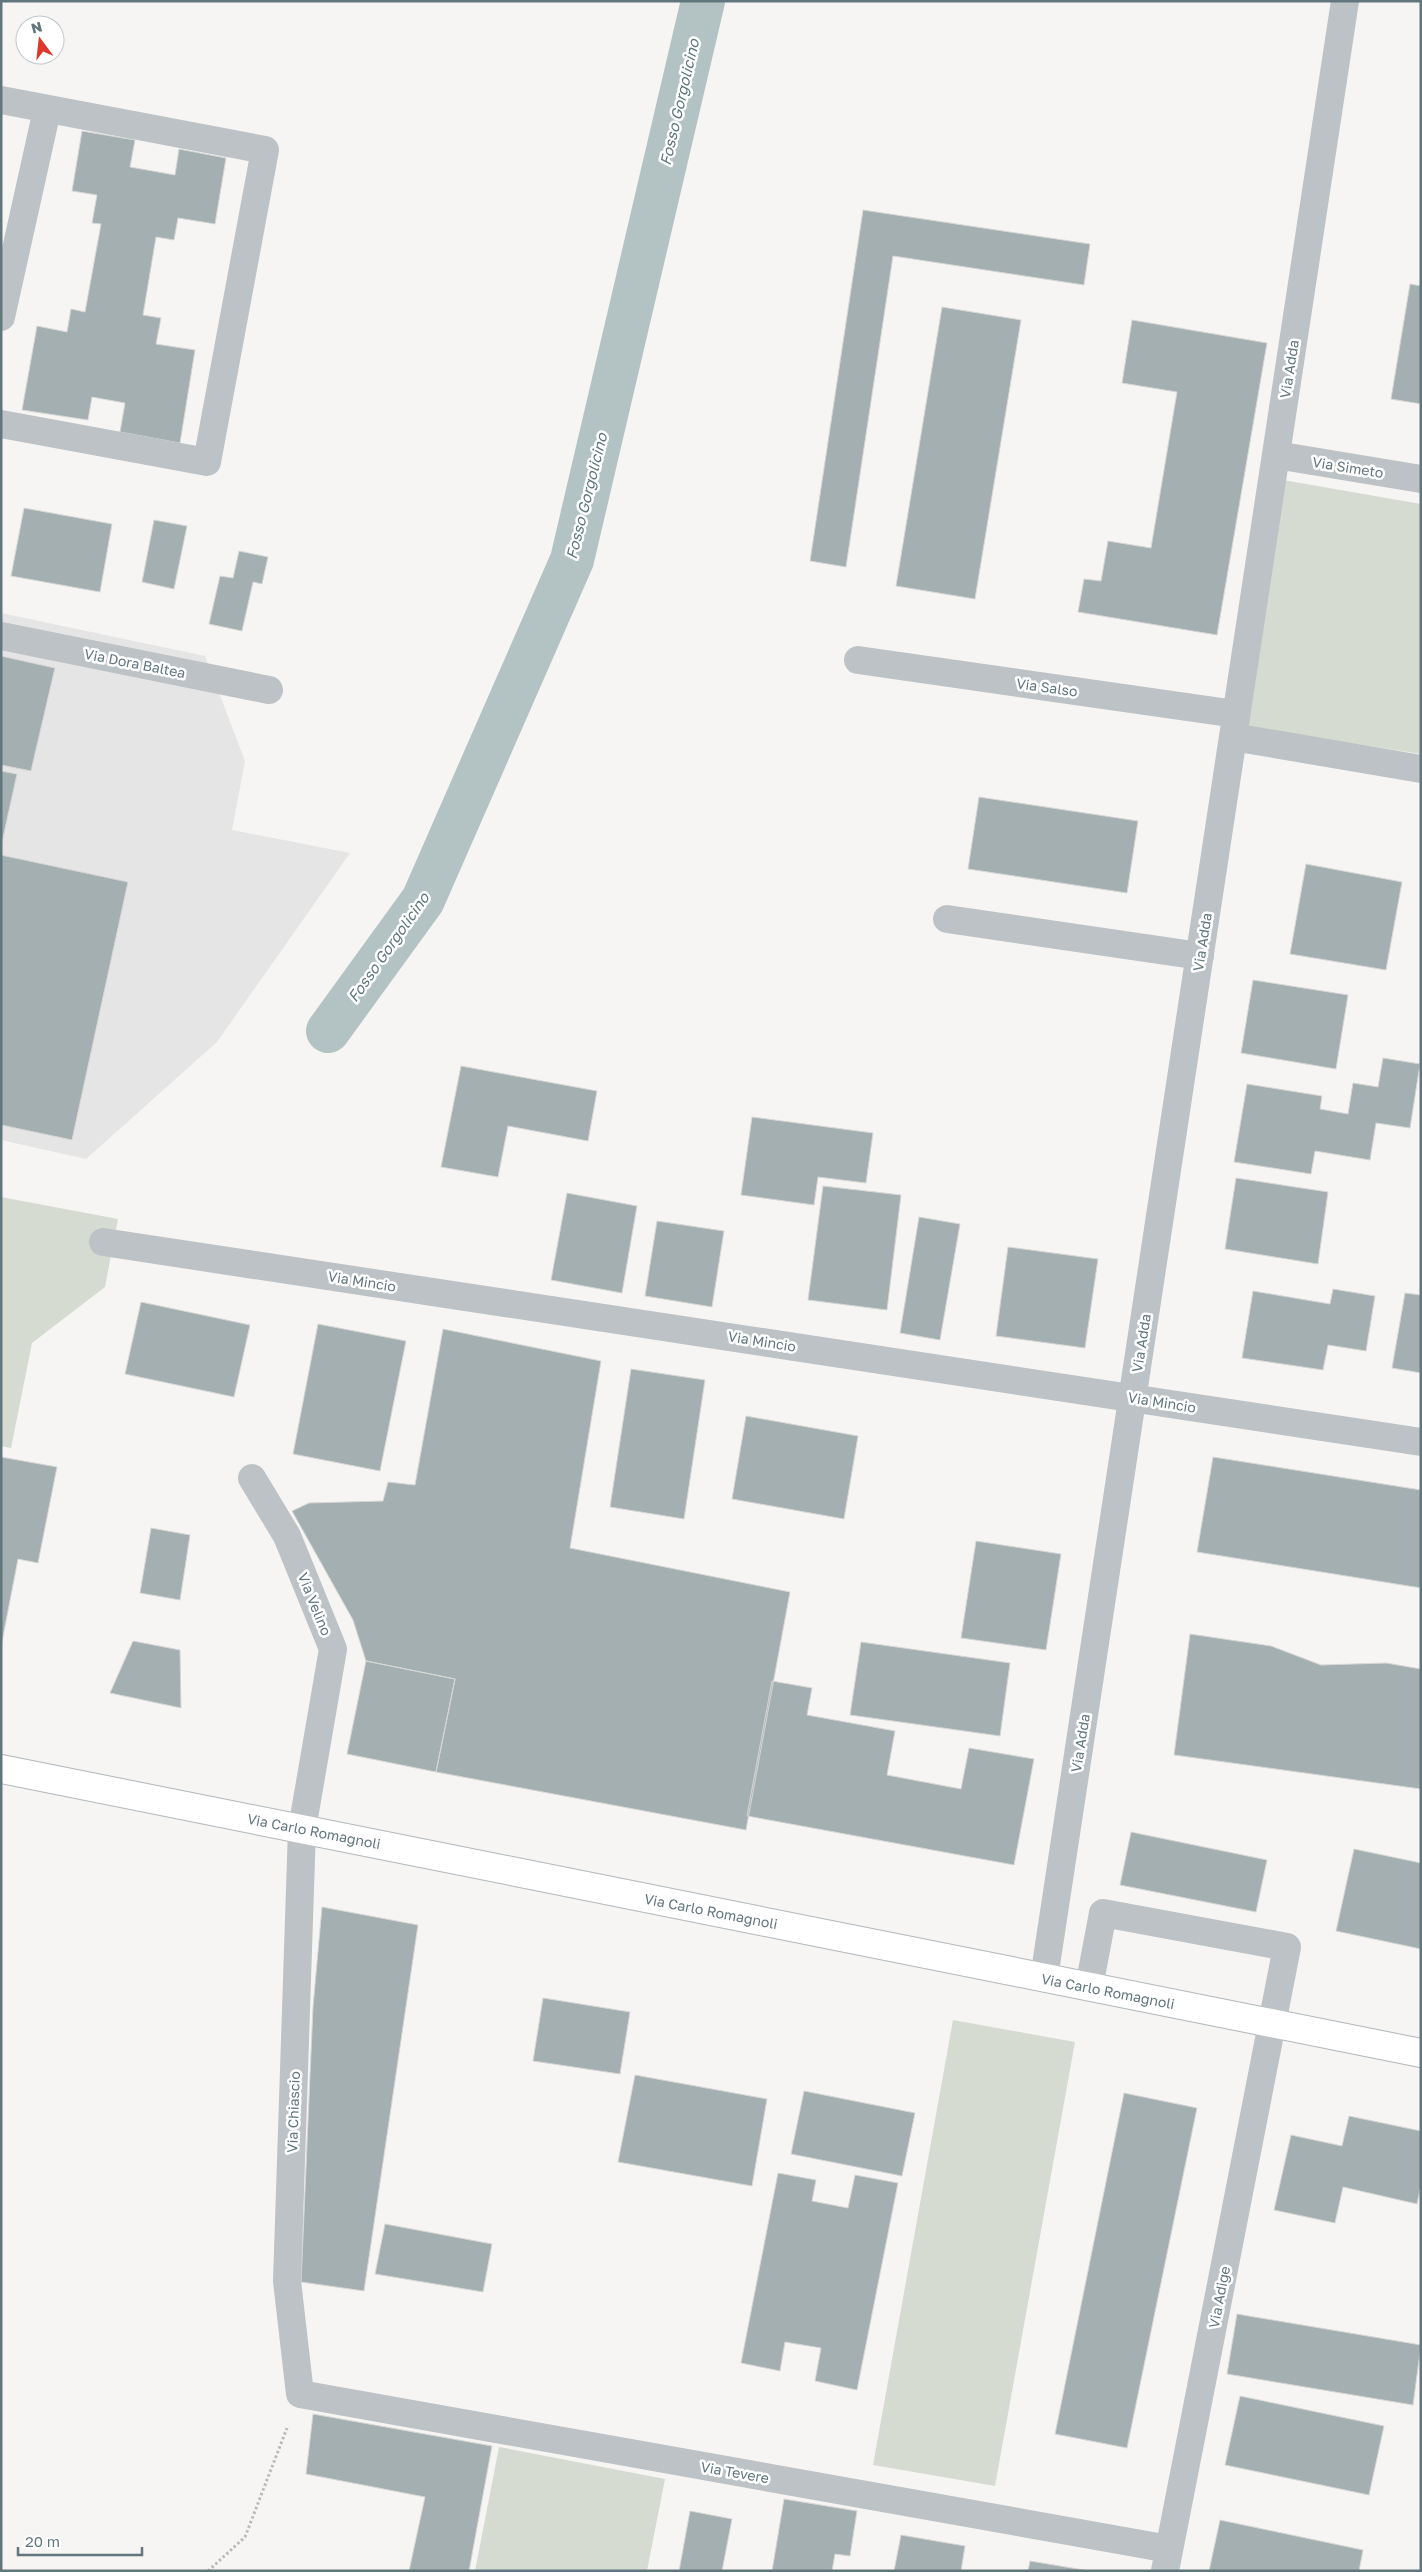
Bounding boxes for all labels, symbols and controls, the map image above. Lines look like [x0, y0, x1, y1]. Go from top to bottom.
north arrow [15, 15, 65, 65]
text: N [29, 17, 44, 37]
water label: Fosso Gorgolicino [656, 36, 703, 167]
street label: Via Adda [1276, 339, 1302, 399]
water label: Fosso Gorgolicino [562, 430, 612, 561]
street label: Via Simeto [1311, 453, 1385, 481]
street label: Via Dora Baltea [83, 645, 187, 681]
street label: Via Salso [1015, 674, 1079, 700]
water label: Fosso Gorgolicino [344, 888, 434, 1006]
street label: Via Adda [1189, 912, 1215, 972]
street label: Via Mincio [327, 1267, 397, 1295]
street label: Via Adda [1128, 1313, 1154, 1373]
street label: Via Mincio [727, 1327, 797, 1355]
street label: Via Mincio [1127, 1388, 1197, 1416]
street label: Via Velino [295, 1570, 335, 1638]
street label: Via Adda [1067, 1713, 1093, 1773]
street label: Via Carlo Romagnoli [246, 1810, 382, 1852]
street label: Via Carlo Romagnoli [643, 1890, 779, 1932]
street label: Via Carlo Romagnoli [1040, 1970, 1176, 2012]
street label: Via Chiascio [283, 2071, 303, 2153]
street label: Via Adige [1205, 2265, 1233, 2329]
street label: Via Tevere [700, 2458, 770, 2486]
scale bar [18, 2524, 141, 2556]
text: 20 m [25, 2532, 60, 2550]

